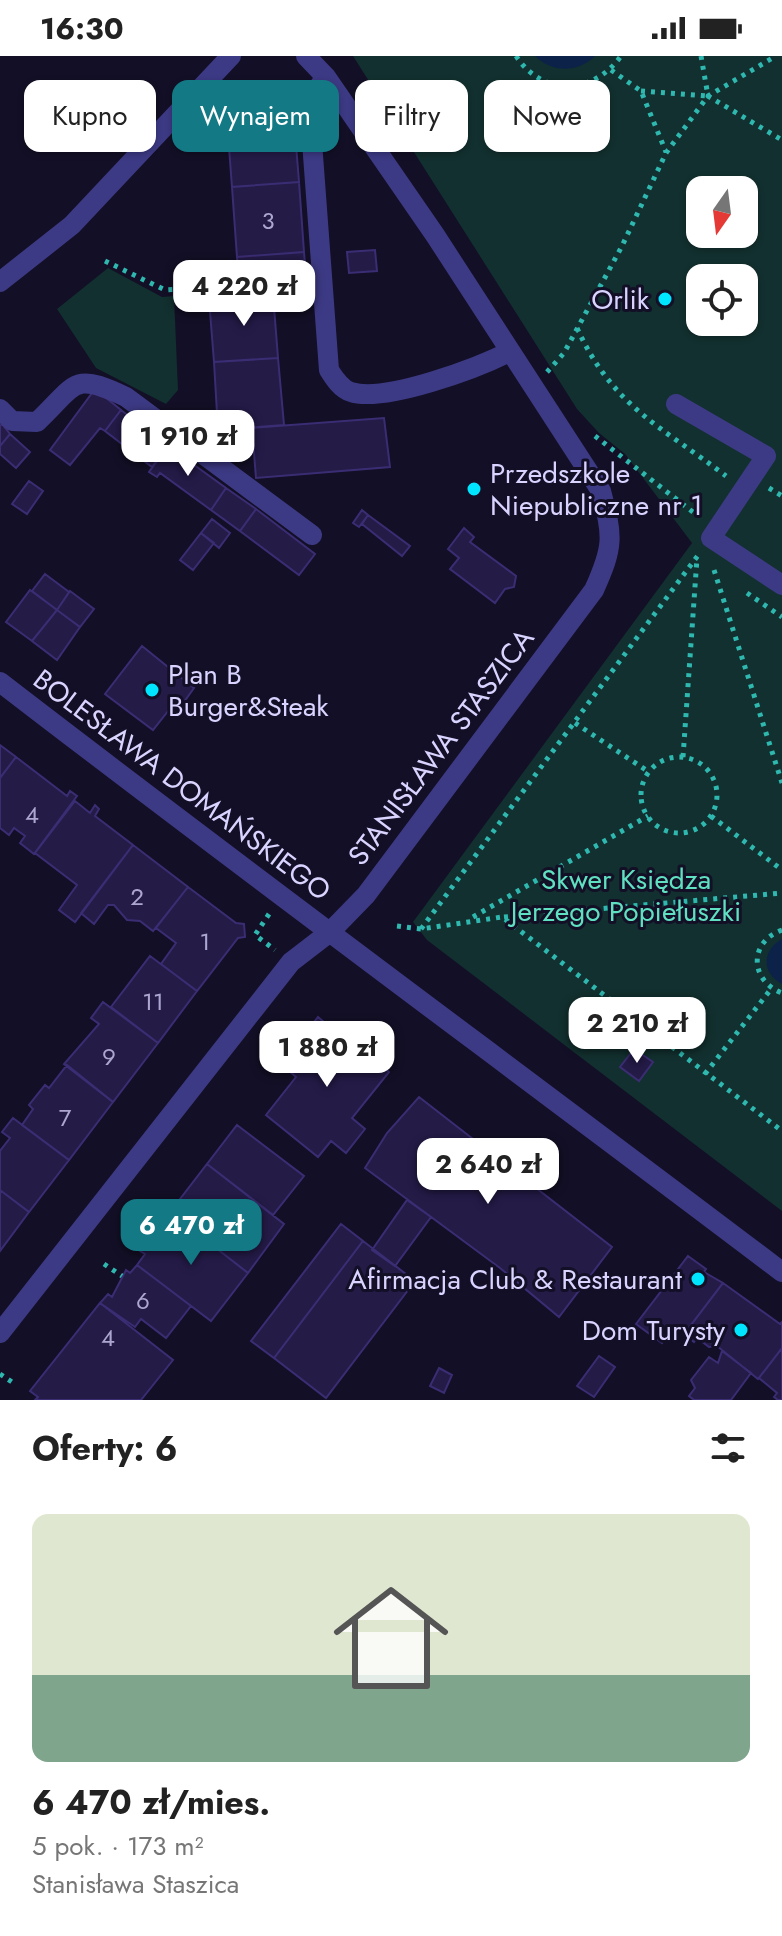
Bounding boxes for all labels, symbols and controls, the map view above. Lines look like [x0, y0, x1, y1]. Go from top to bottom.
text: 16:30 [40, 7, 124, 50]
chip: Kupno [24, 80, 156, 152]
chip: Wynajem [172, 80, 339, 152]
chip: Filtry [355, 80, 468, 152]
chip: Nowe [484, 80, 610, 152]
north arrow [686, 176, 758, 248]
map controls [686, 176, 758, 336]
house number: 3 [261, 203, 275, 238]
pin: 4 220 zł [161, 260, 327, 328]
button: locate [686, 264, 758, 336]
text: 4 220 zł [191, 267, 297, 305]
place label: Orlik [591, 279, 650, 320]
marker: Orlik [656, 290, 674, 308]
pin: 1 910 zł [105, 410, 271, 478]
text: 1 910 zł [139, 417, 237, 455]
place label: Przedszkole Niepubliczne nr 1 [490, 453, 703, 526]
marker: Przedszkole Niepubliczne nr 1 [465, 480, 483, 498]
street label: STANISŁAWA STASZICA [338, 619, 544, 874]
place label: Plan B Burger&Steak [168, 654, 329, 727]
street label: BOLESŁAWA DOMAŃSKIEGO [25, 659, 339, 911]
marker: Plan B Burger&Steak [143, 681, 161, 699]
house number: 4 [25, 797, 39, 832]
park label: Skwer Księdza Jerzego Popiełuszki [507, 859, 741, 932]
house number: 2 [130, 879, 144, 914]
house number: 1 [200, 924, 210, 959]
house number: 11 [142, 984, 164, 1019]
pin: 2 210 zł [554, 997, 720, 1065]
text: 2 210 zł [587, 1004, 687, 1042]
pin: 1 880 zł [244, 1021, 410, 1089]
text: 1 880 zł [277, 1028, 377, 1066]
house number: 9 [102, 1039, 116, 1074]
house number: 7 [59, 1100, 72, 1135]
pin: 2 640 zł [405, 1138, 571, 1206]
text: 2 640 zł [435, 1145, 541, 1183]
pin: 6 470 zł [108, 1199, 274, 1267]
text: 6 470 zł [139, 1206, 243, 1244]
place label: Afirmacja Club & Restaurant [348, 1259, 682, 1300]
marker: Afirmacja Club & Restaurant [689, 1270, 707, 1288]
house number: 6 [136, 1283, 150, 1318]
place label: Dom Turysty [582, 1310, 726, 1351]
house number: 4 [101, 1320, 115, 1355]
marker: Dom Turysty [732, 1321, 750, 1339]
text: Oferty: 6 [32, 1424, 178, 1473]
icon: filters [706, 1426, 750, 1470]
icon: home [319, 1566, 463, 1710]
text: 6 470 zł/mies. [32, 1778, 270, 1827]
text: 5 pok. · 173 m² [32, 1827, 204, 1865]
text: Stanisława Staszica [32, 1865, 239, 1903]

